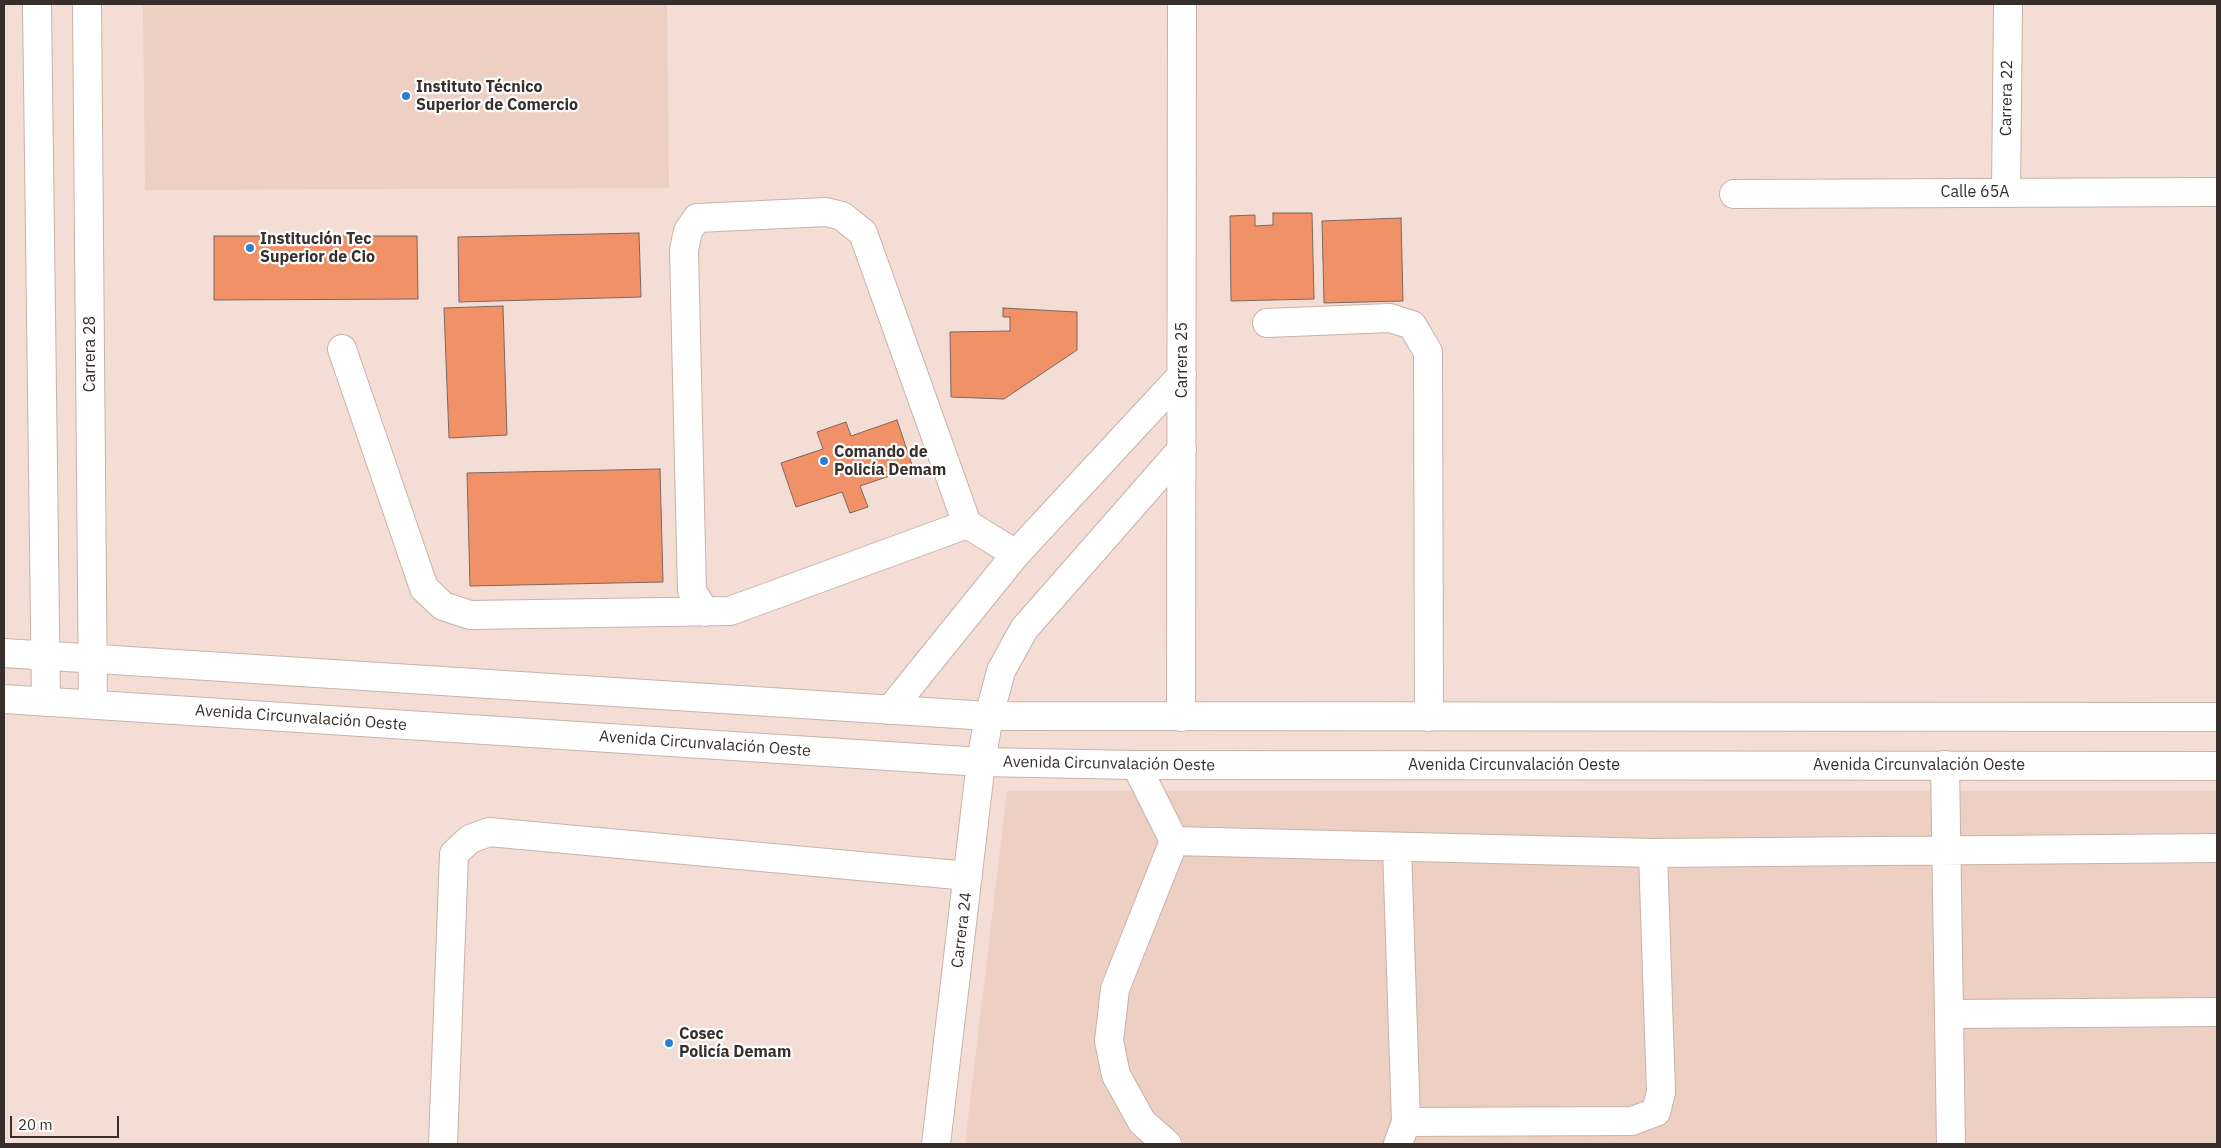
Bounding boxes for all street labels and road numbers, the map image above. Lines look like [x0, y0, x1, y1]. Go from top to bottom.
street label: Carrera 22 [1997, 60, 2017, 136]
street label: Calle 65A [1940, 182, 2010, 202]
street label: Carrera 28 [80, 316, 100, 392]
street label: Carrera 25 [1172, 322, 1192, 398]
street label: Avenida Circunvalación Oeste [195, 701, 407, 735]
street label: Avenida Circunvalación Oeste [599, 727, 811, 761]
street label: Avenida Circunvalación Oeste [1003, 753, 1215, 775]
street label: Avenida Circunvalación Oeste [1408, 755, 1620, 775]
street label: Avenida Circunvalación Oeste [1813, 755, 2025, 775]
street label: Carrera 24 [948, 891, 976, 969]

